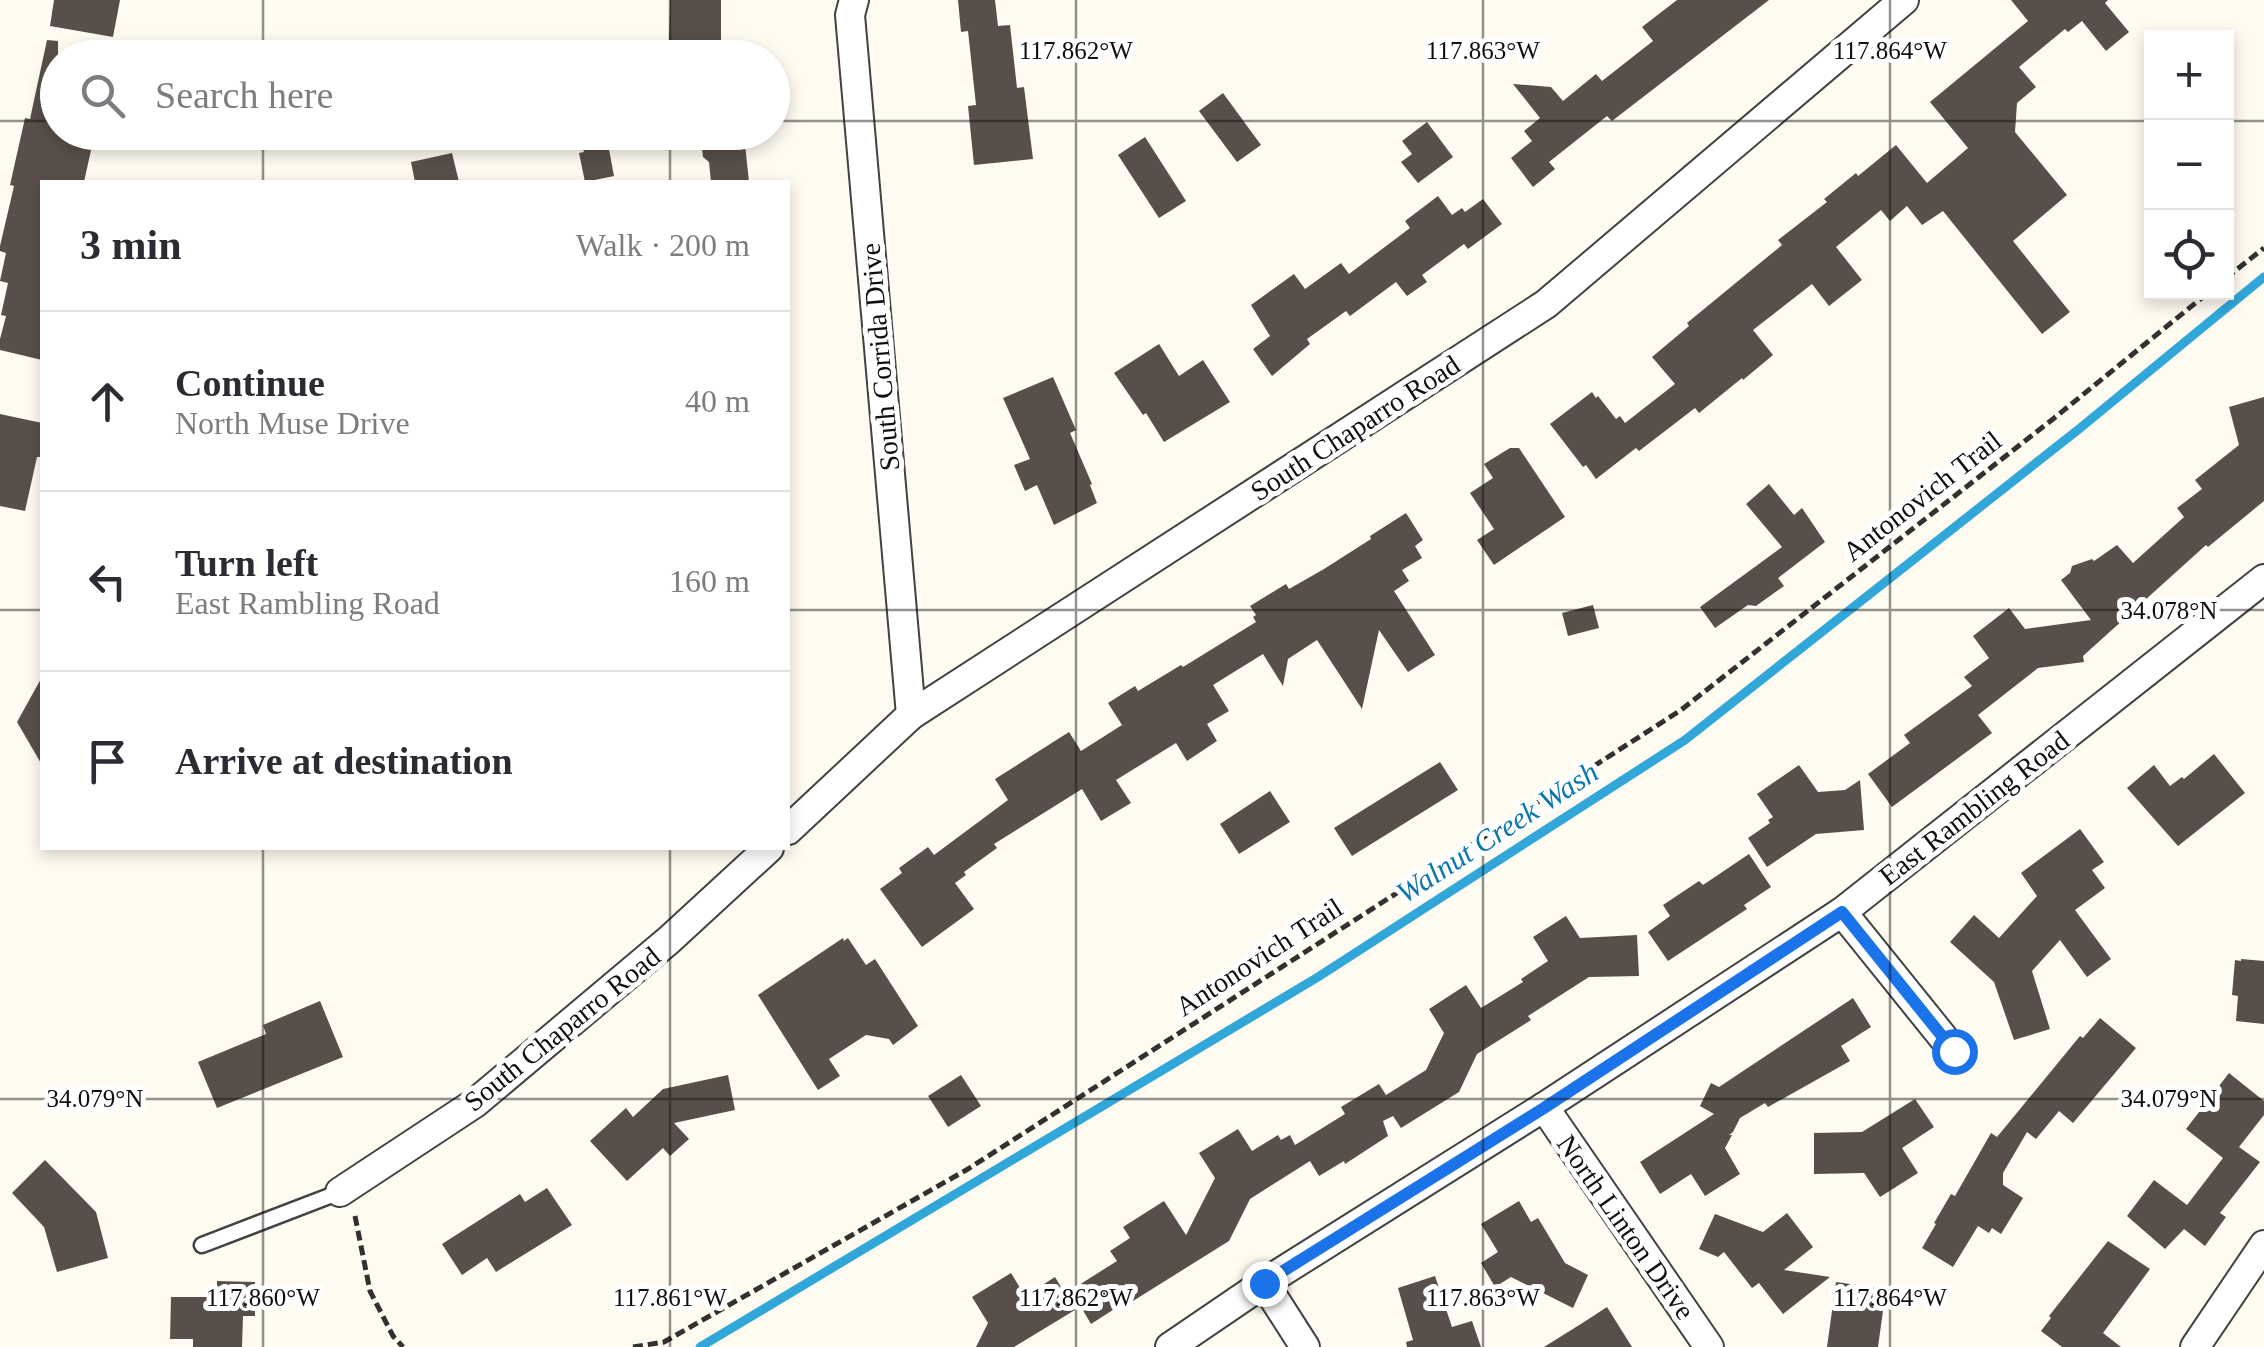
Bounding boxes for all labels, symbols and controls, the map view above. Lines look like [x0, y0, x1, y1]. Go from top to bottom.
map controls [2144, 30, 2234, 300]
button: + [2144, 30, 2234, 120]
text: 117.862°W [1019, 37, 1133, 64]
text: 117.863°W [1426, 37, 1540, 64]
text: 117.864°W [1833, 37, 1947, 64]
search box [40, 40, 790, 150]
icon: search [75, 68, 130, 123]
text: Search here [155, 74, 333, 116]
button: − [2144, 120, 2234, 210]
button: locate [2144, 210, 2234, 300]
text: 3 min [80, 222, 182, 268]
text: Walk · 200 m [576, 227, 750, 263]
street label: South Corrida Drive [855, 242, 905, 472]
street label: South Chaparro Road [1245, 349, 1465, 507]
text: Continue [175, 362, 325, 404]
icon: ahead [80, 374, 135, 429]
text: 40 m [685, 383, 750, 419]
text: North Muse Drive [175, 405, 410, 441]
street label: Antonovich Trail [1837, 425, 2007, 567]
text: Turn left [175, 542, 318, 584]
icon: left [80, 554, 135, 609]
text: 160 m [669, 563, 750, 599]
text: East Rambling Road [175, 585, 440, 621]
text: 34.078°N [2121, 597, 2217, 624]
street label: East Rambling Road [1873, 724, 2075, 892]
icon: arrive [80, 734, 135, 789]
text: Arrive at destination [175, 740, 513, 782]
water label: Walnut Creek Wash [1390, 755, 1604, 909]
street label: Antonovich Trail [1170, 892, 1348, 1022]
street label: South Chaparro Road [458, 941, 666, 1117]
route start [1932, 1029, 1978, 1075]
text: 34.079°N [47, 1085, 143, 1112]
text: 34.079°N [2121, 1085, 2217, 1112]
street label: North Linton Drive [1551, 1129, 1701, 1325]
route end [1242, 1261, 1288, 1307]
text: 117.860°W [206, 1284, 320, 1311]
text: 117.861°W [613, 1284, 727, 1311]
text: 117.862°W [1019, 1284, 1133, 1311]
text: 117.863°W [1426, 1284, 1540, 1311]
text: 117.864°W [1833, 1284, 1947, 1311]

